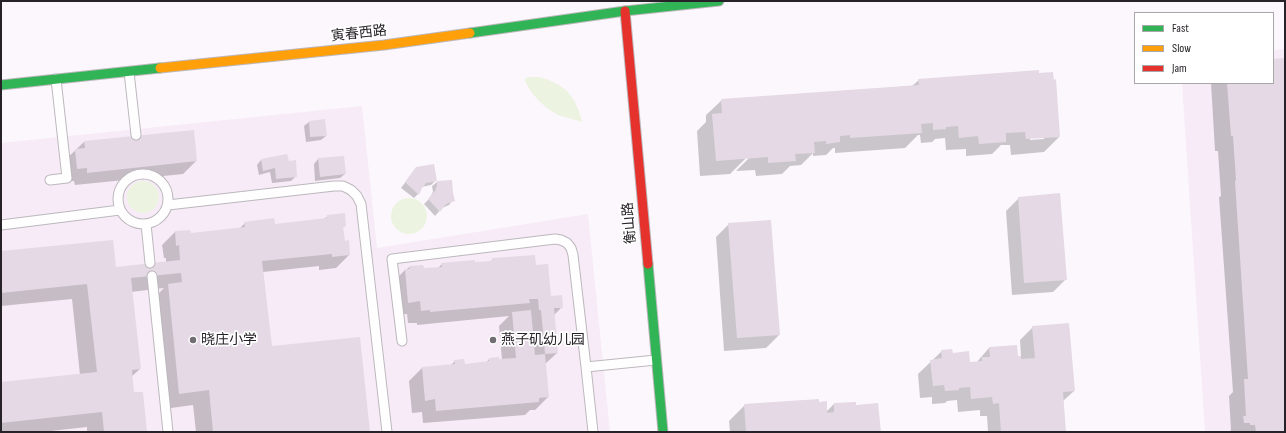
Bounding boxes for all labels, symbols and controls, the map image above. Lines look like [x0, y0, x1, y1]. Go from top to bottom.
legend [1134, 12, 1274, 84]
text: Fast [1172, 21, 1189, 36]
street label: 寅春西路 [330, 23, 388, 45]
text: Slow [1172, 41, 1191, 56]
text: Jam [1172, 61, 1187, 76]
street label: 衡山路 [620, 201, 640, 245]
place label: 晓庄小学 [201, 332, 257, 348]
place label: 燕子矶幼儿园 [501, 332, 585, 348]
marker: 晓庄小学 [188, 335, 198, 345]
marker: 燕子矶幼儿园 [488, 335, 498, 345]

